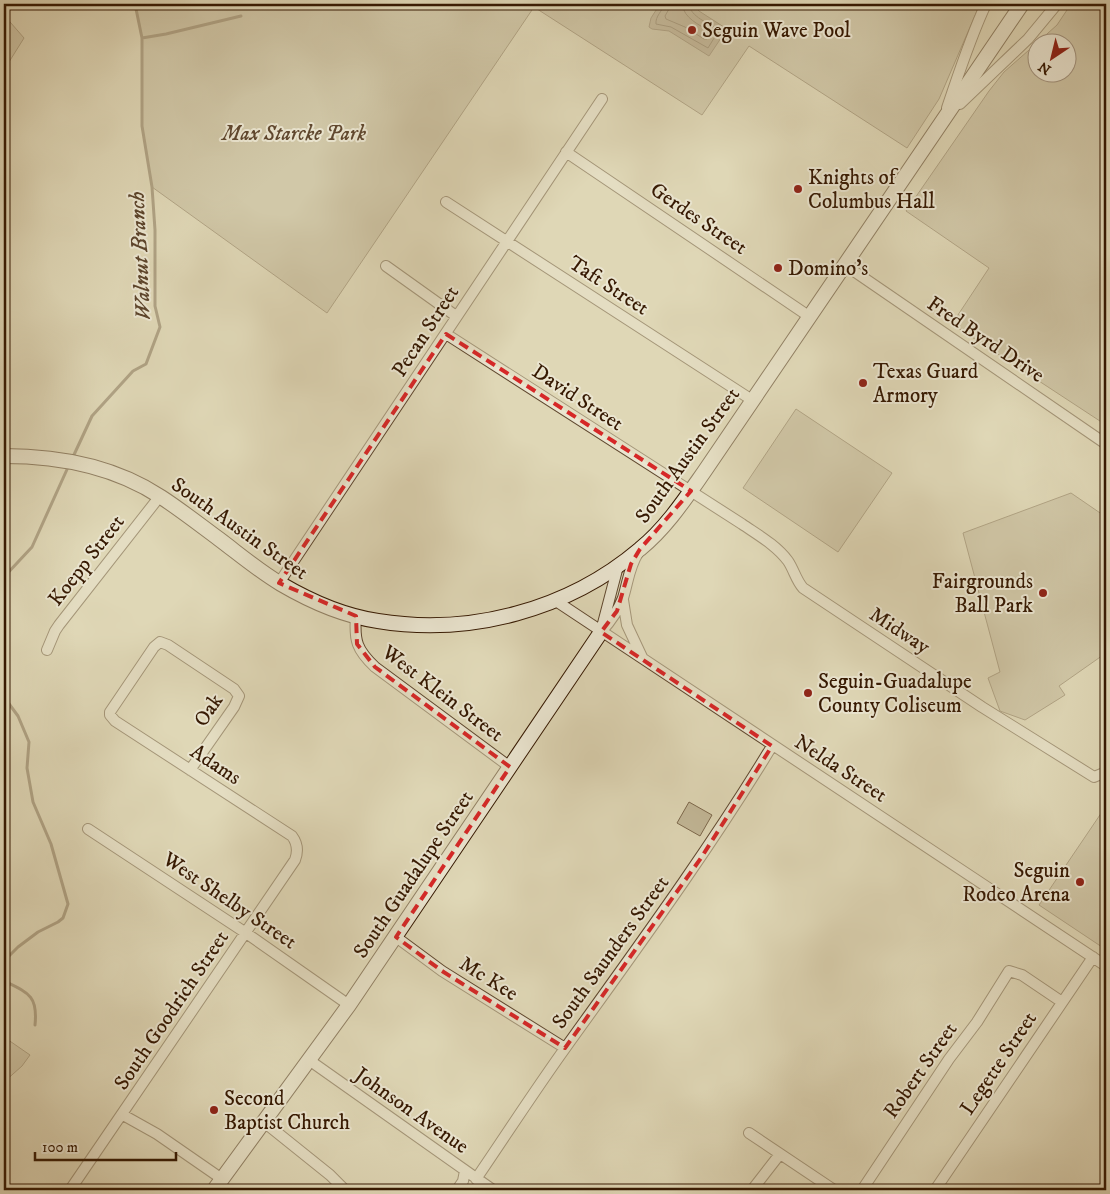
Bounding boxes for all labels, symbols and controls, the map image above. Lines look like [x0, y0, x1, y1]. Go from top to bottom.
place label: Seguin Wave Pool [702, 18, 851, 44]
marker: Seguin Wave Pool [686, 24, 698, 36]
north arrow [1028, 32, 1078, 82]
text: N [1035, 57, 1055, 79]
park label: Max Starcke Park [220, 121, 366, 147]
place label: Knights of Columbus Hall [808, 165, 936, 215]
street label: Gerdes Street [645, 177, 752, 261]
marker: Knights of Columbus Hall [792, 183, 804, 195]
water label: Walnut Branch [124, 191, 157, 321]
street label: Taft Street [563, 250, 654, 322]
place label: Domino's [788, 256, 868, 282]
marker: Domino's [772, 262, 784, 274]
street label: Pecan Street [387, 281, 465, 382]
street label: Fred Byrd Drive [922, 291, 1049, 389]
street label: David Street [527, 359, 628, 437]
place label: Texas Guard Armory [873, 359, 979, 409]
marker: Texas Guard Armory [857, 377, 869, 389]
street label: South Austin Street [630, 382, 746, 529]
street label: South Austin Street [166, 472, 313, 586]
street label: Koepp Street [43, 510, 131, 611]
place label: Fairgrounds Ball Park [932, 569, 1034, 619]
marker: Fairgrounds Ball Park [1037, 587, 1049, 599]
street label: Midway [864, 602, 936, 661]
street label: West Klein Street [376, 639, 509, 748]
place label: Seguin-Guadalupe County Coliseum [818, 669, 972, 719]
marker: Seguin-Guadalupe County Coliseum [802, 687, 814, 699]
street label: Oak [188, 689, 229, 732]
street label: Nelda Street [789, 729, 892, 809]
street label: Adams [185, 739, 246, 791]
street label: South Guadalupe Street [348, 786, 480, 963]
street label: West Shelby Street [157, 846, 302, 955]
place label: Seguin Rodeo Arena [962, 858, 1070, 908]
street label: South Saunders Street [547, 871, 675, 1034]
marker: Seguin Rodeo Arena [1074, 876, 1086, 888]
street label: South Goodrich Street [109, 926, 235, 1095]
street label: Mc Kee [454, 951, 523, 1007]
street label: Legette Street [955, 1007, 1043, 1120]
street label: Robert Street [878, 1017, 964, 1124]
street label: Johnson Avenue [348, 1061, 474, 1160]
place label: Second Baptist Church [224, 1086, 350, 1136]
marker: Second Baptist Church [208, 1104, 220, 1116]
scale bar [35, 1129, 176, 1161]
text: 100 m [42, 1138, 78, 1157]

